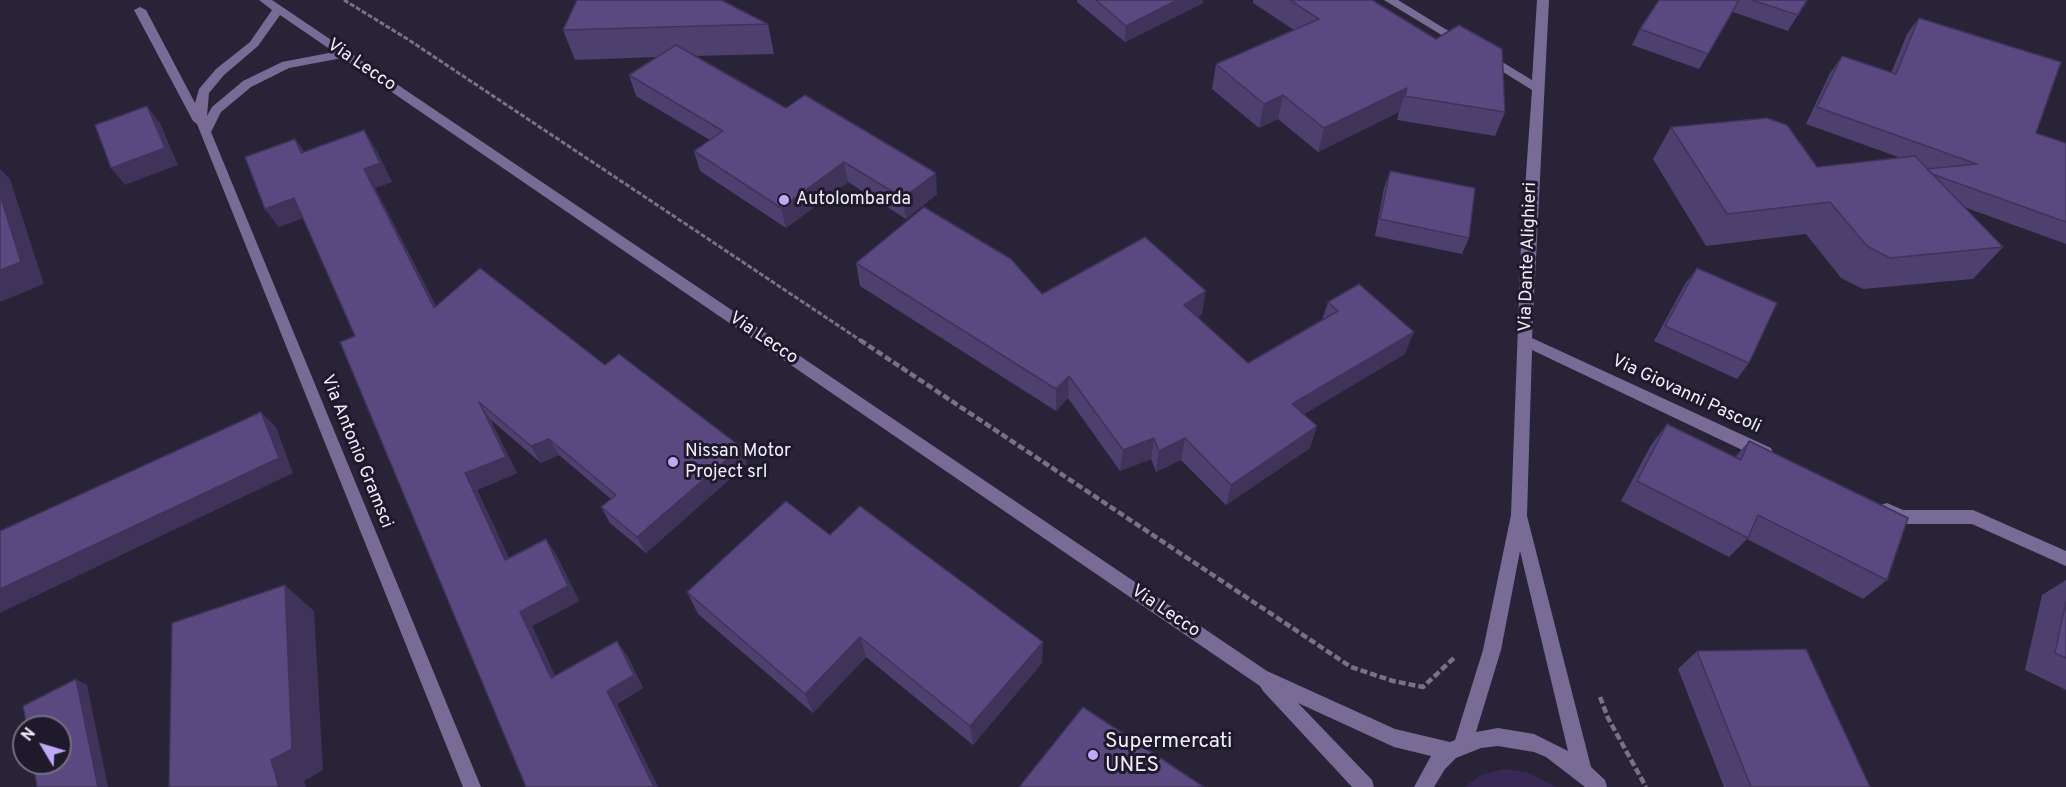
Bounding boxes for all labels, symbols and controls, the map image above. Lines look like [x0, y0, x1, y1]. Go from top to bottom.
street label: Via Lecco [322, 35, 400, 97]
street label: Via Dante Alighieri [1516, 182, 1542, 332]
place label: Autolombarda [796, 189, 911, 211]
marker: Autolombarda [777, 193, 791, 207]
street label: Via Lecco [724, 308, 802, 370]
street label: Via Giovanni Pascoli [1608, 351, 1764, 439]
street label: Via Antonio Gramsci [315, 372, 397, 532]
place label: Nissan Motor Project srl [685, 441, 791, 484]
marker: Nissan Motor Project srl [666, 455, 680, 469]
street label: Via Lecco [1126, 581, 1204, 643]
north arrow [12, 715, 72, 775]
text: N [18, 724, 41, 746]
place label: Supermercati UNES [1105, 730, 1232, 780]
marker: Supermercati UNES [1086, 748, 1100, 762]

